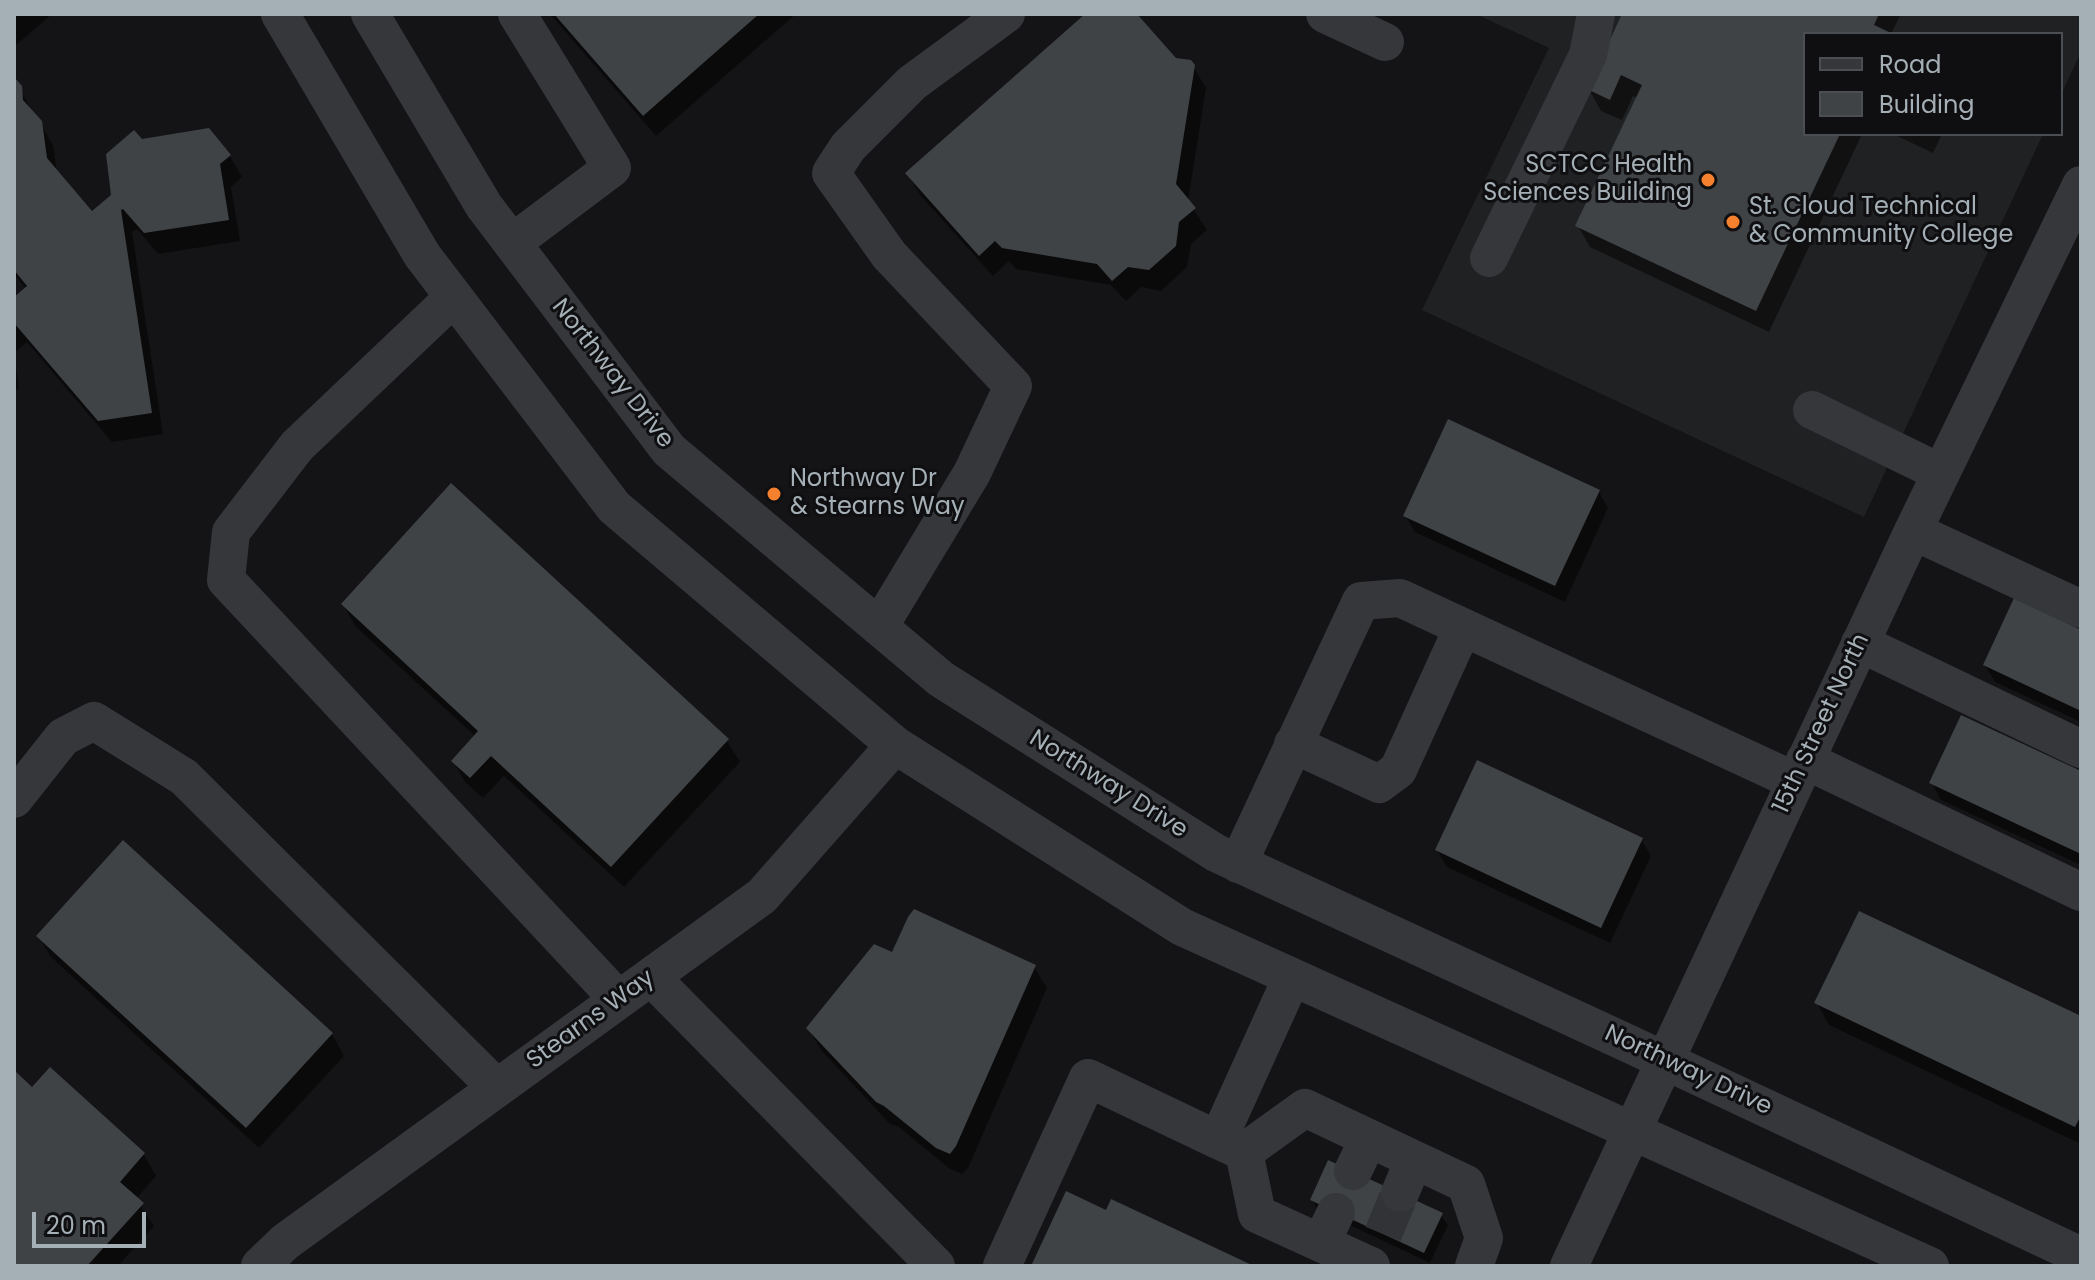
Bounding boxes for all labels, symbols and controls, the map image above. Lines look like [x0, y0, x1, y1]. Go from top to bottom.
legend [1803, 32, 2063, 136]
text: Road [1879, 48, 1941, 81]
text: Building [1879, 88, 1975, 121]
place label: SCTCC Health Sciences Building [1483, 152, 1692, 208]
marker: SCTCC Health Sciences Building [1699, 171, 1717, 189]
place label: St. Cloud Technical & Community College [1749, 194, 2013, 250]
marker: St. Cloud Technical & Community College [1724, 213, 1742, 231]
street label: Northway Drive [545, 294, 679, 454]
place label: Northway Dr & Stearns Way [790, 466, 964, 522]
marker: Northway Dr & Stearns Way [765, 485, 783, 503]
street label: 15th Street North [1768, 629, 1876, 819]
street label: Northway Drive [1024, 725, 1192, 845]
street label: Stearns Way [522, 964, 660, 1076]
street label: Northway Drive [1600, 1020, 1776, 1122]
scale bar [36, 1196, 150, 1246]
text: 20 m [46, 1209, 106, 1242]

